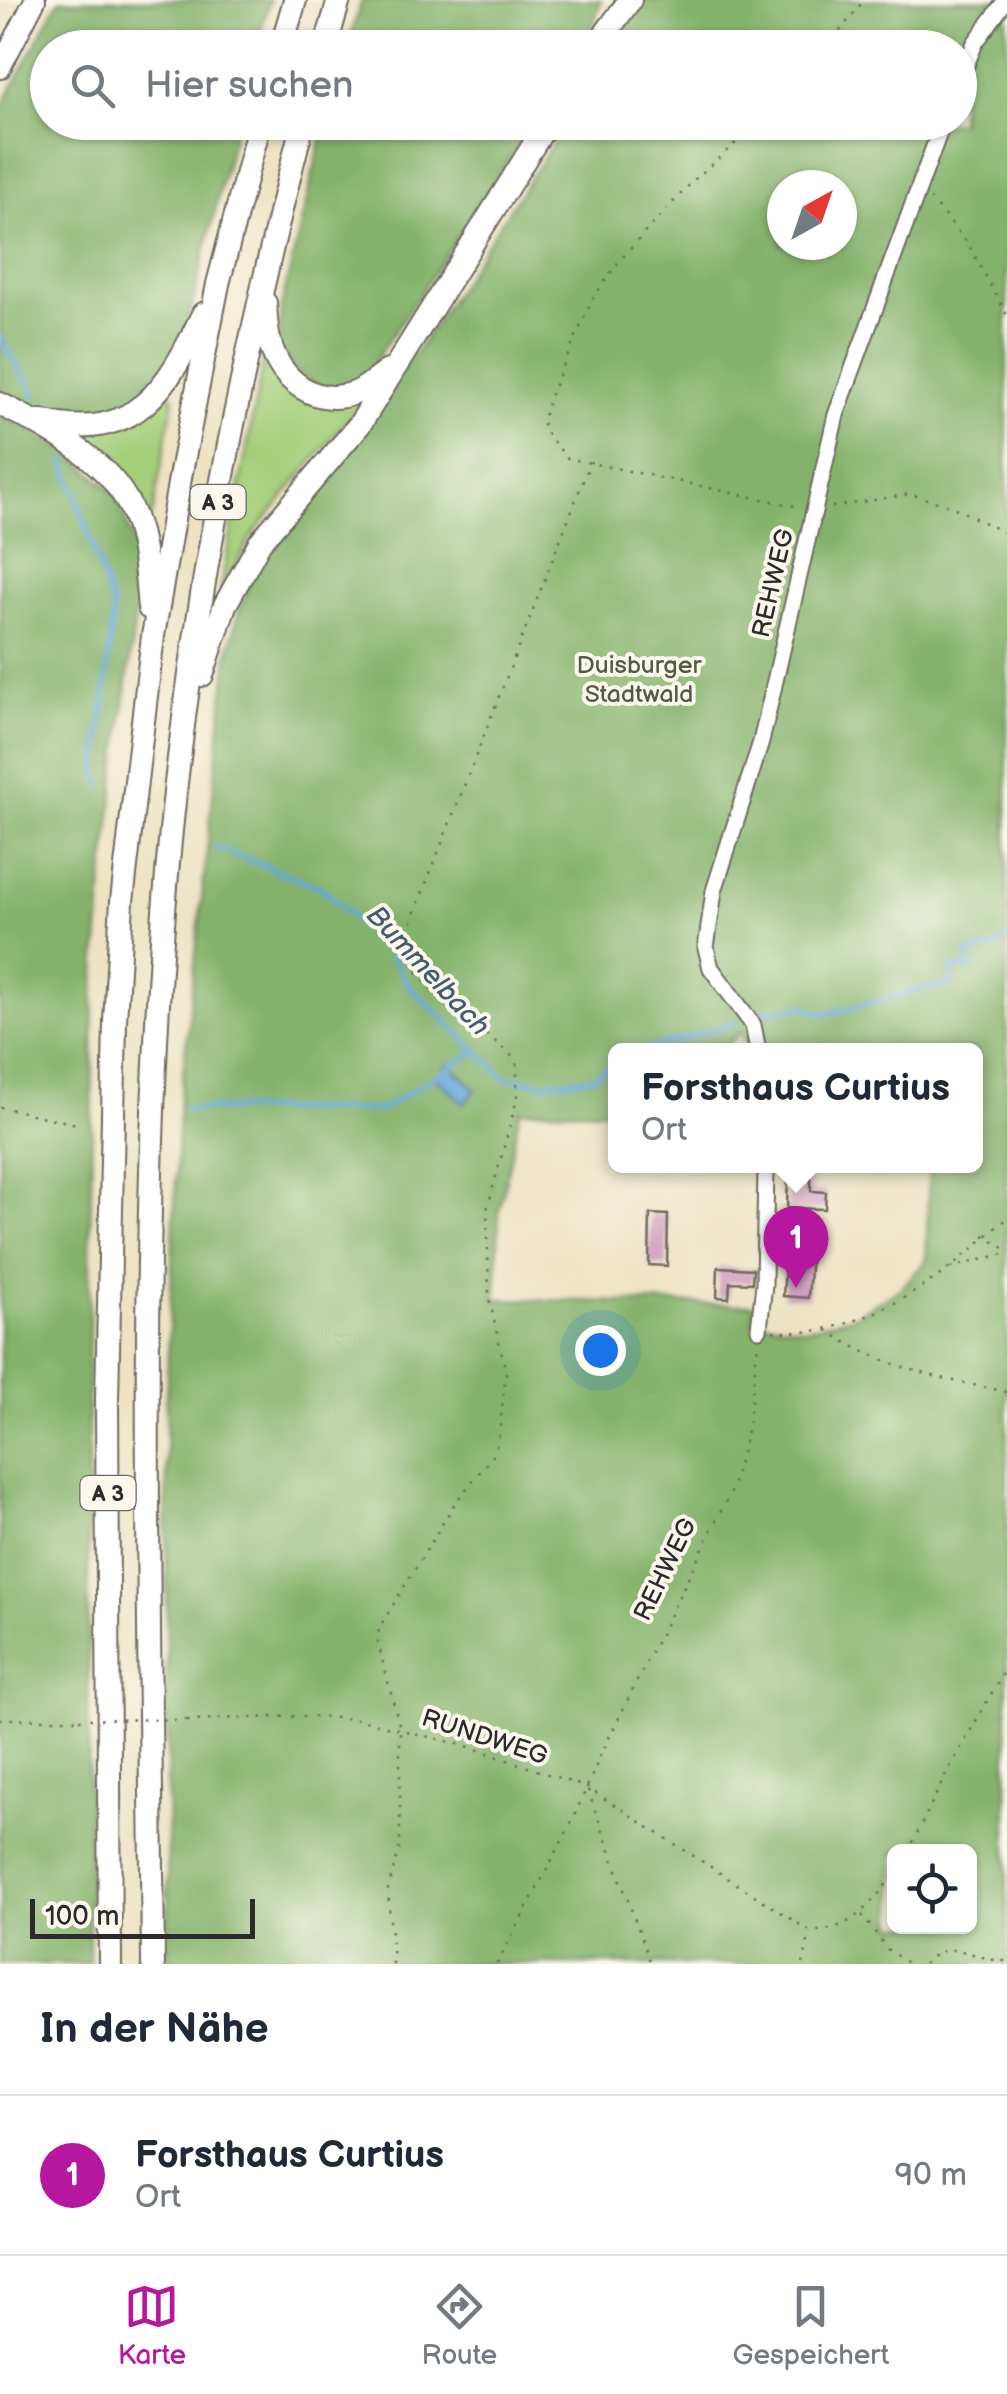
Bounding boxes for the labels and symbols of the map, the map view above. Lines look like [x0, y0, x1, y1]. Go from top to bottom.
north arrow [767, 170, 857, 260]
road number: A 3 [190, 485, 246, 519]
street label: REHWEG [746, 526, 801, 641]
park label: Duisburger Stadtwald [577, 650, 702, 710]
water label: Bummelbach [359, 899, 496, 1043]
pin: 1 [764, 1206, 828, 1288]
your location [575, 1325, 626, 1376]
road number: A 3 [80, 1476, 136, 1510]
street label: REHWEG [627, 1513, 703, 1626]
street label: RUNDWEG [418, 1703, 551, 1772]
scale bar [30, 1894, 255, 1938]

